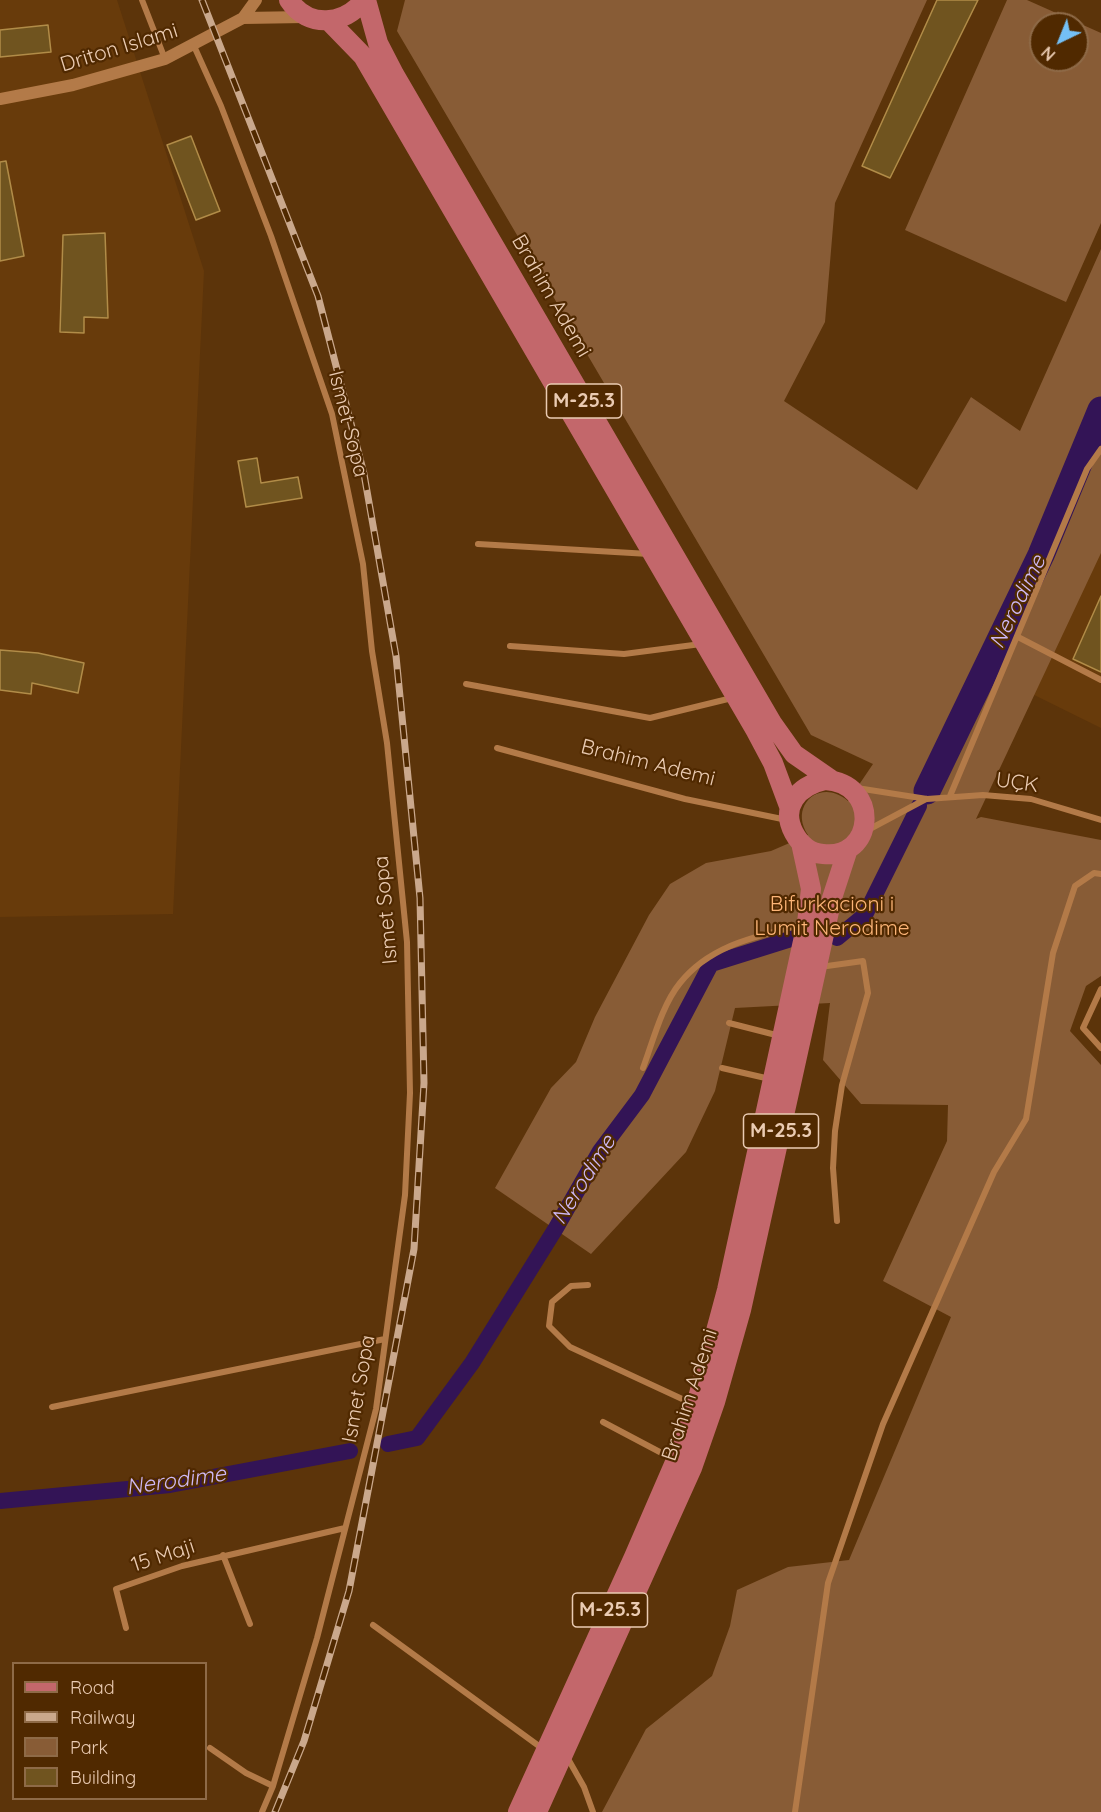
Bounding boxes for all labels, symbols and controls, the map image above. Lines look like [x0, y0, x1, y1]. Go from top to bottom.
north arrow [1029, 12, 1089, 72]
street label: Driton Islami [57, 18, 181, 78]
text: N [1037, 42, 1059, 65]
street label: Brahim Ademi [506, 230, 596, 362]
street label: Ismet Sopa [323, 368, 373, 480]
road number: M-25.3 [546, 384, 622, 418]
water label: Nerodime [984, 551, 1052, 653]
street label: Brahim Ademi [578, 734, 718, 792]
street label: UÇK [994, 768, 1040, 798]
street label: Ismet Sopa [369, 855, 403, 965]
park label: Bifurkacioni i Lumit Nerodime [754, 892, 910, 942]
road number: M-25.3 [744, 1114, 818, 1148]
water label: Nerodime [546, 1130, 622, 1230]
street label: Brahim Ademi [657, 1326, 723, 1464]
street label: Ismet Sopa [337, 1333, 381, 1445]
water label: Nerodime [125, 1461, 227, 1501]
street label: 15 Maji [128, 1534, 198, 1578]
road number: M-25.3 [572, 1593, 648, 1627]
legend [12, 1662, 207, 1800]
text: Road [70, 1676, 115, 1699]
text: Railway [70, 1706, 136, 1729]
text: Park [70, 1736, 108, 1759]
text: Building [70, 1766, 136, 1789]

